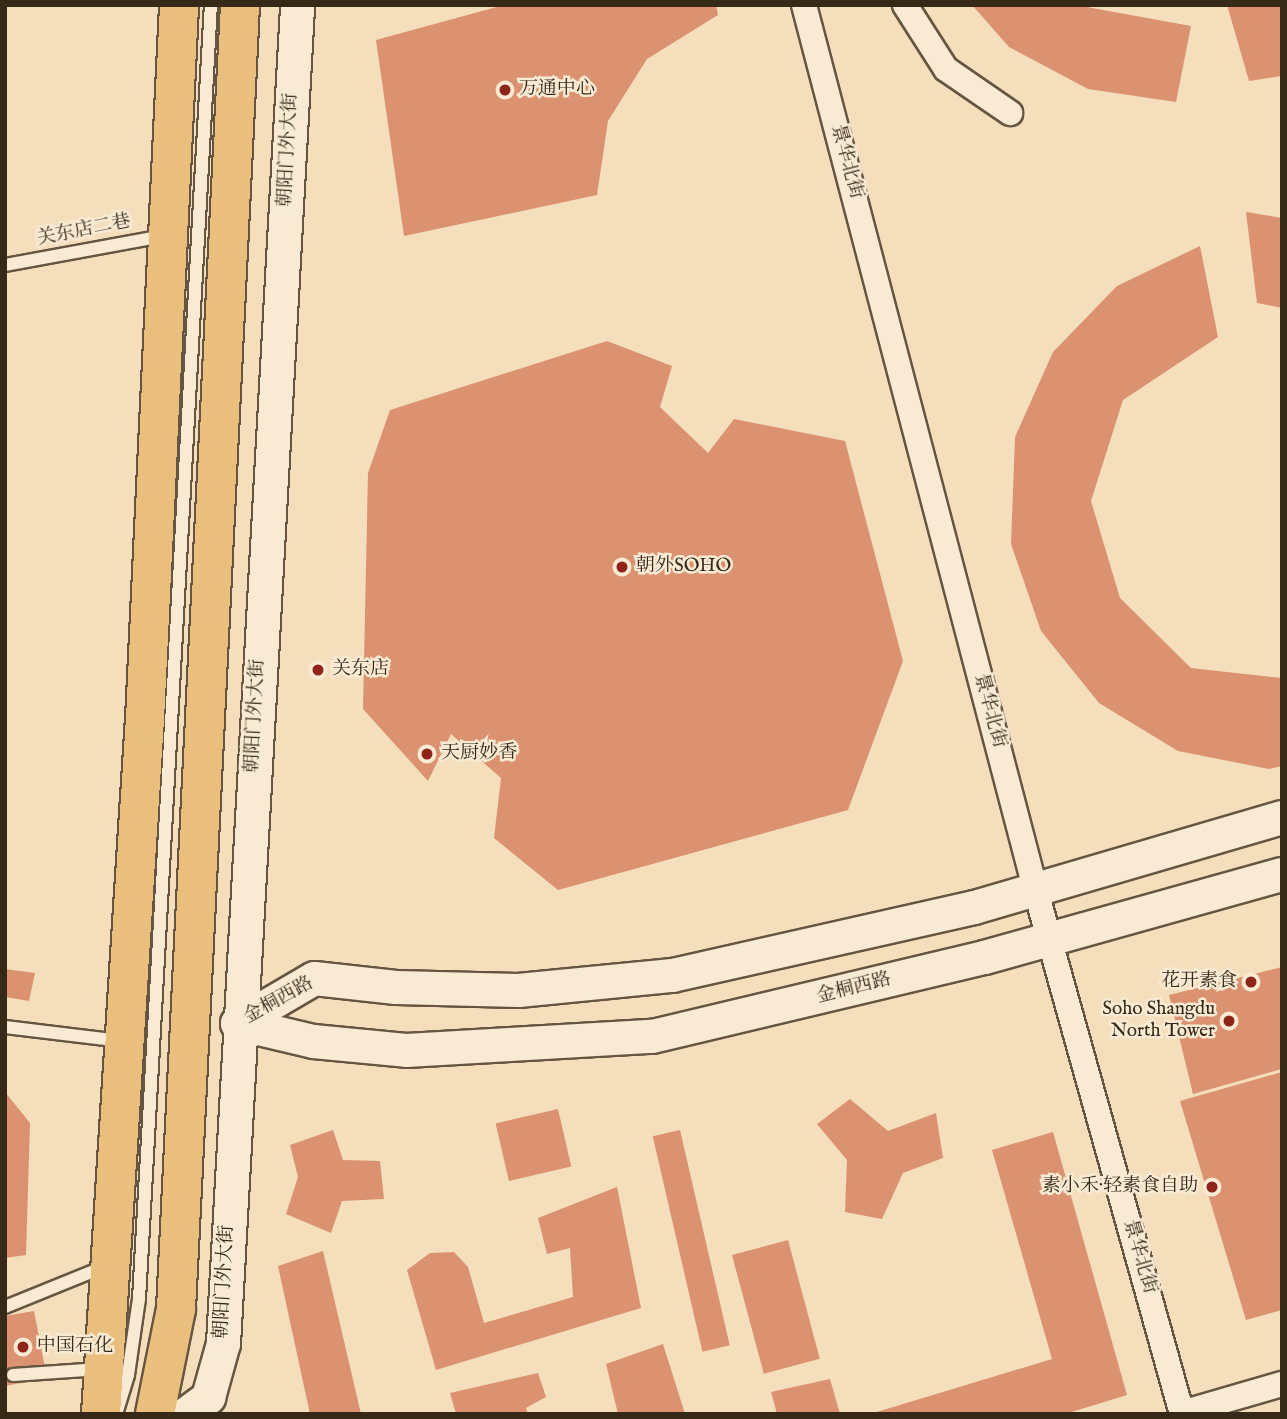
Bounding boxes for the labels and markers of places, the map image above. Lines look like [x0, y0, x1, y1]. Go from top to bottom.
place label: 万通中心 [519, 79, 595, 101]
marker: 万通中心 [497, 82, 513, 98]
place label: 朝外SOHO [636, 556, 731, 578]
marker: 朝外SOHO [614, 559, 630, 575]
place label: 关东店 [332, 659, 389, 681]
marker: 关东店 [310, 662, 326, 678]
place label: 天厨妙香 [441, 743, 517, 765]
marker: 天厨妙香 [419, 746, 435, 762]
place label: 花开素食 [1161, 971, 1237, 993]
marker: 花开素食 [1243, 974, 1259, 990]
place label: Soho Shangdu North Tower [1102, 999, 1215, 1043]
marker: Soho Shangdu North Tower [1221, 1013, 1237, 1029]
place label: 素小禾·轻素食自助 [1042, 1176, 1198, 1198]
marker: 素小禾·轻素食自助 [1204, 1179, 1220, 1195]
place label: 中国石化 [37, 1336, 113, 1358]
marker: 中国石化 [15, 1339, 31, 1355]

